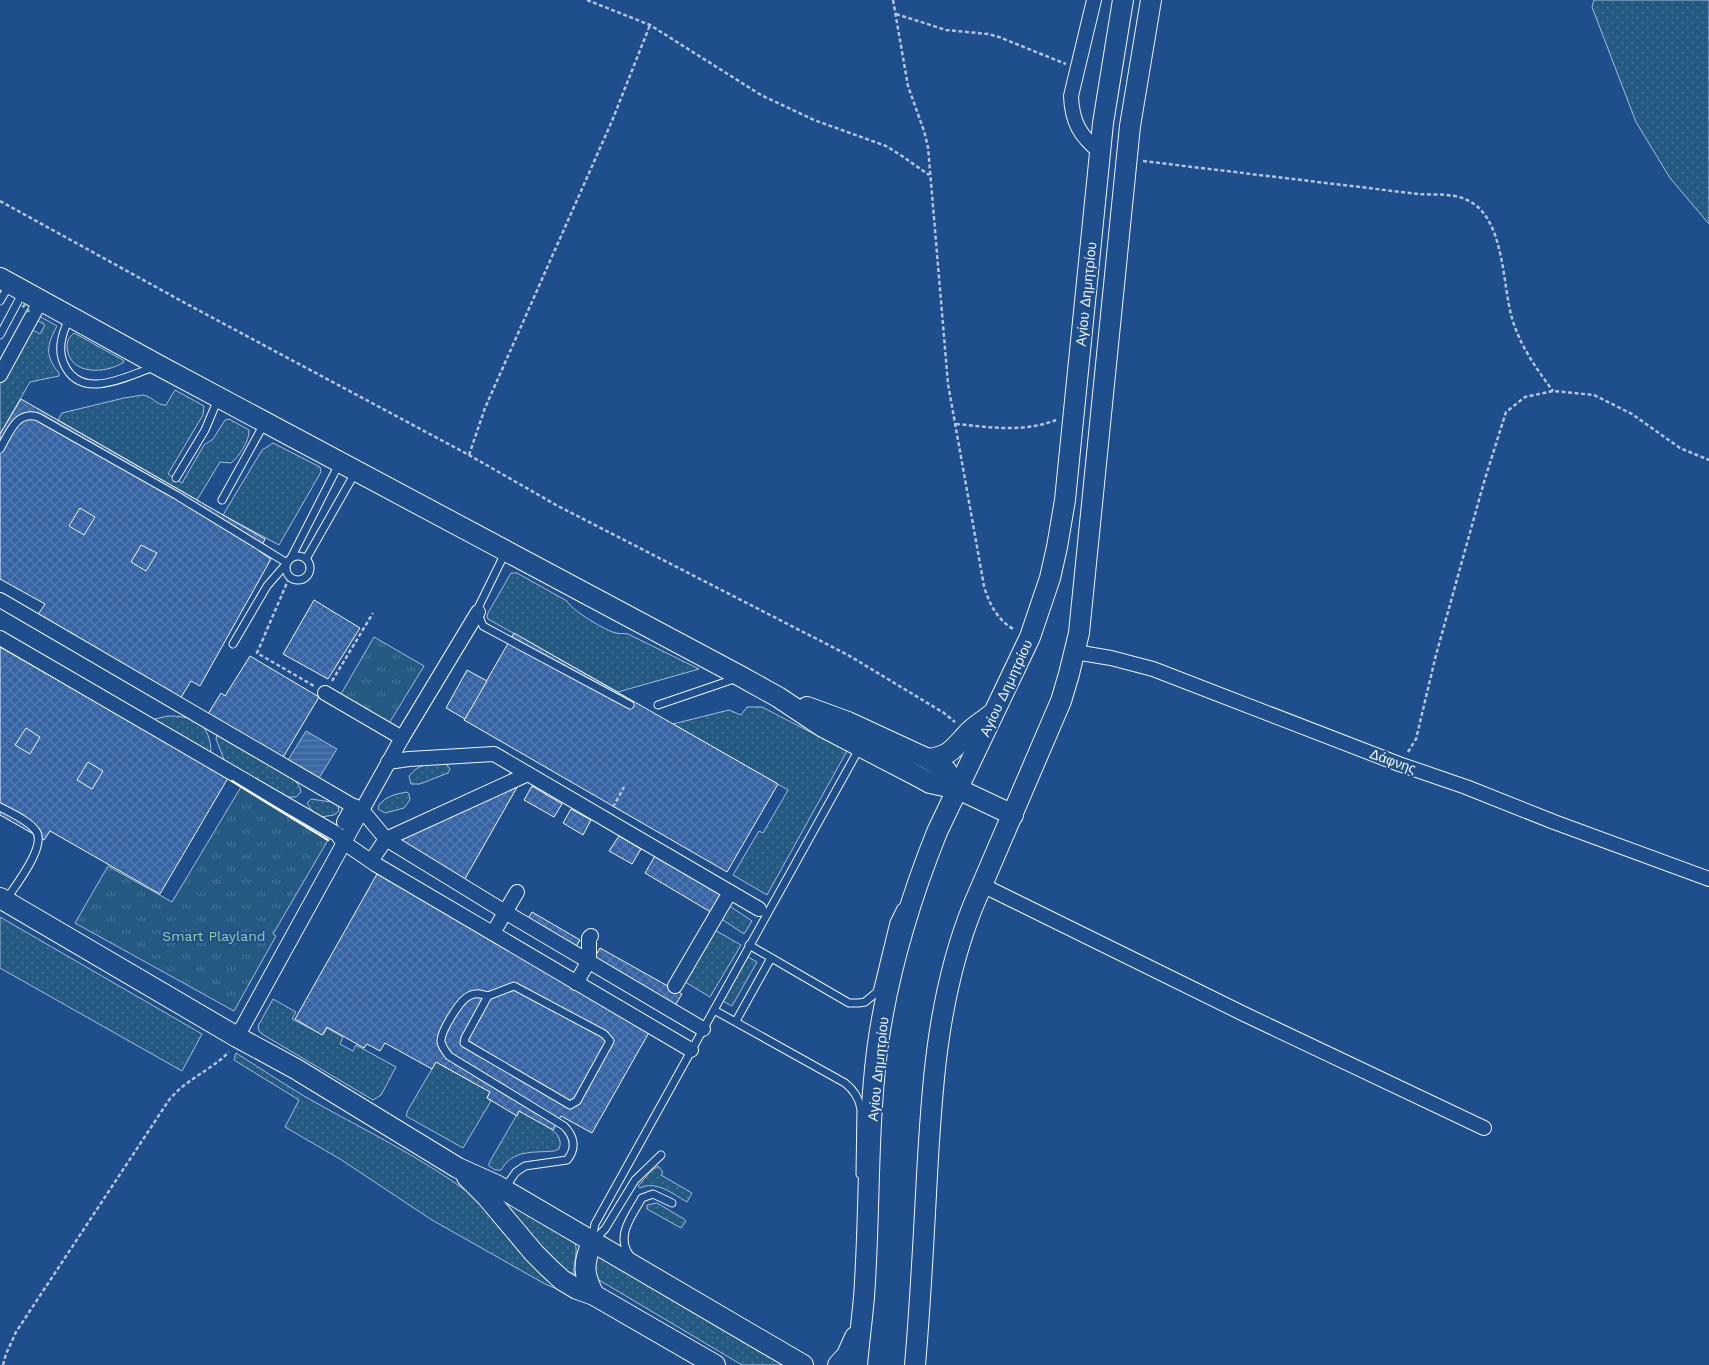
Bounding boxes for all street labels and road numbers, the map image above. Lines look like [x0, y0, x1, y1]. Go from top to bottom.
street label: Αγίου Δημητρίου [1073, 241, 1099, 347]
street label: Αγίου Δημητρίου [977, 637, 1035, 739]
street label: Δάφνης [1368, 745, 1419, 777]
street label: Αγίου Δημητρίου [865, 1016, 891, 1122]

